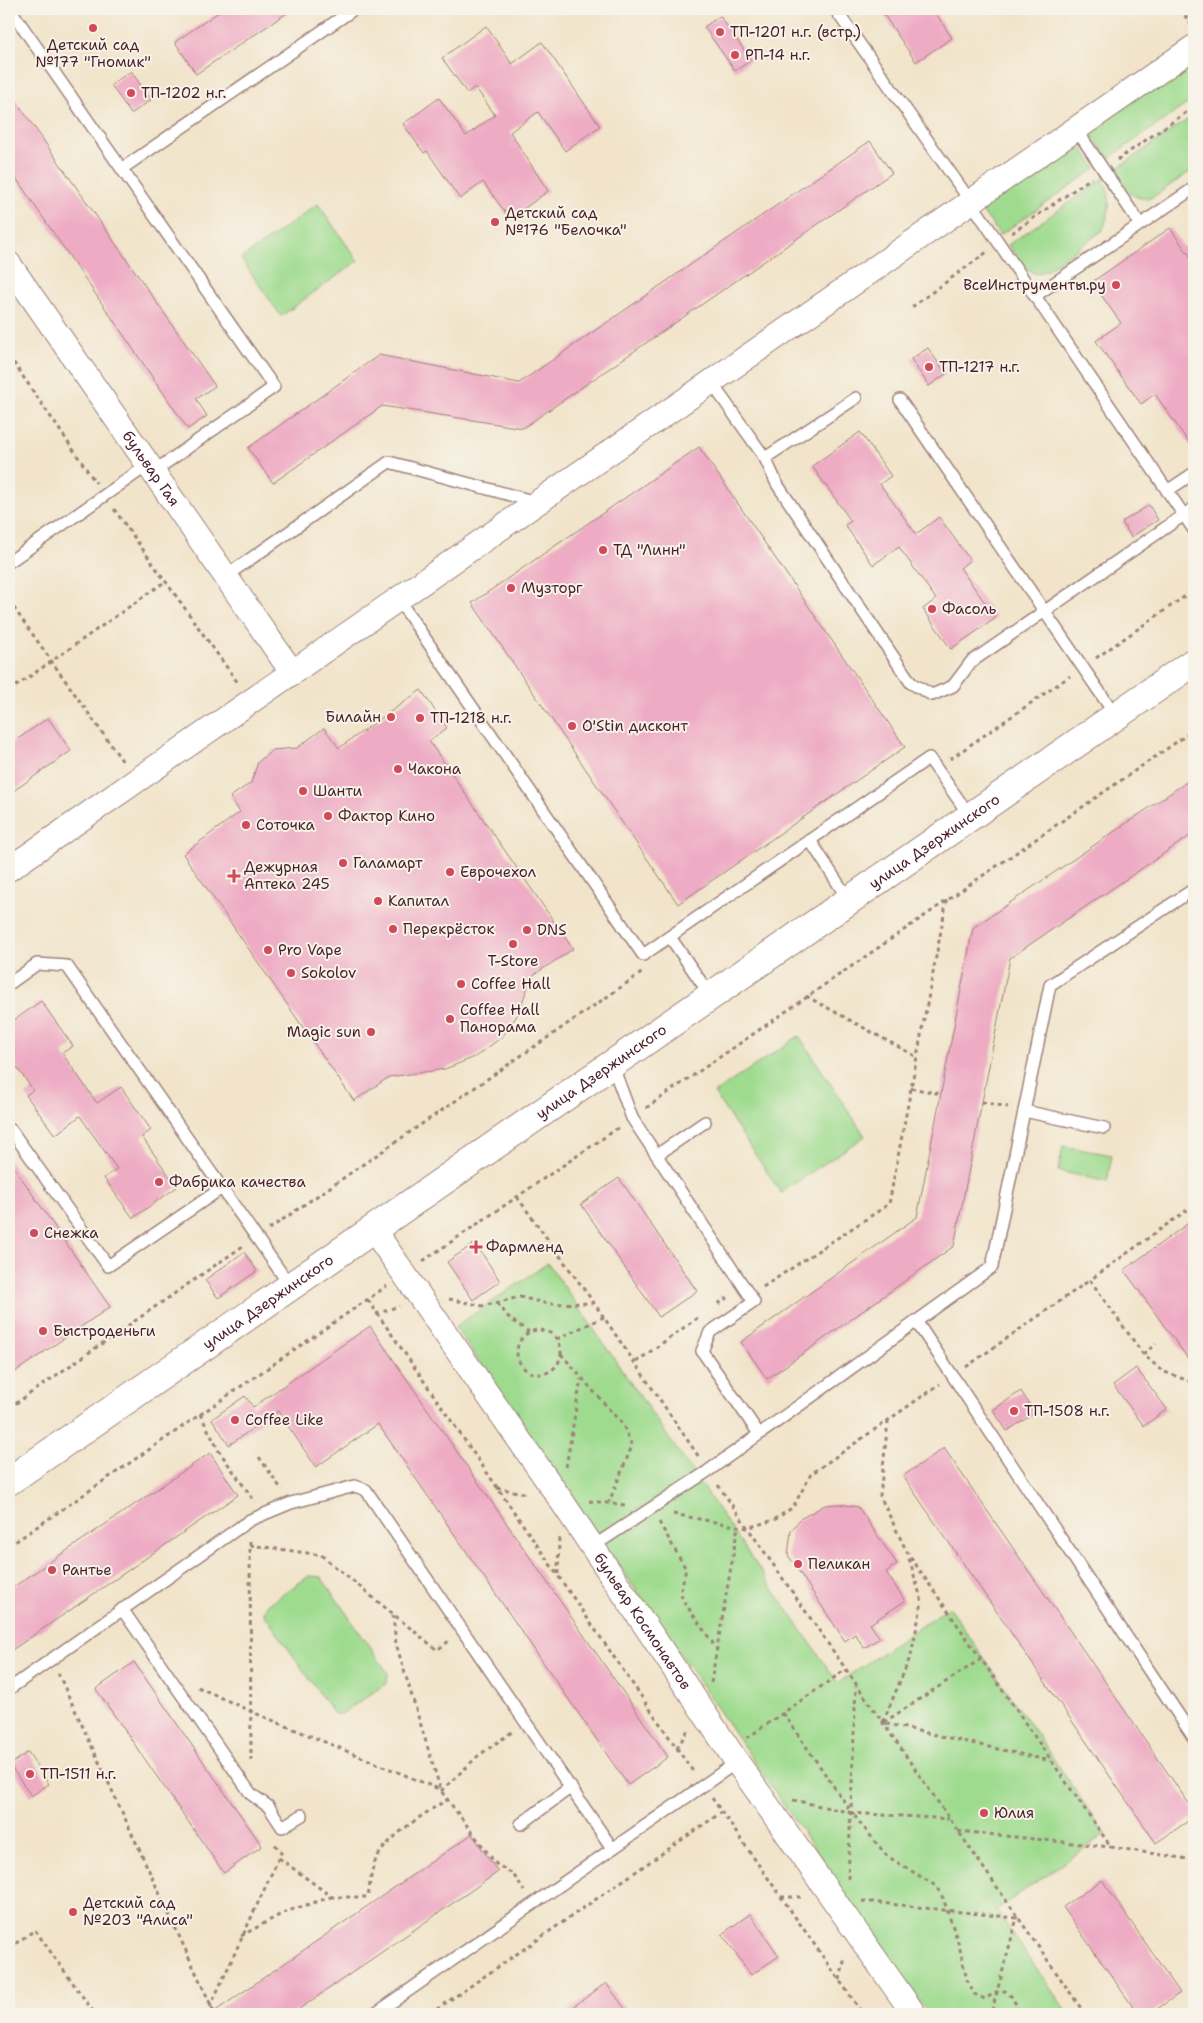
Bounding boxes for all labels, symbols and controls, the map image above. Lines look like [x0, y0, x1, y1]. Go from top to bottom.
marker: Детский сад №177 "Гномик" [87, 22, 99, 34]
place label: ТП-1201 н.г. (встр.) [730, 22, 861, 42]
marker: ТП-1201 н.г. (встр.) [714, 26, 726, 38]
place label: Детский сад №177 "Гномик" [35, 35, 151, 72]
place label: РП-14 н.г. [745, 45, 810, 65]
marker: РП-14 н.г. [729, 49, 741, 61]
place label: ТП-1202 н.г. [141, 83, 226, 103]
marker: ТП-1202 н.г. [125, 87, 137, 99]
place label: Детский сад №176 "Белочка" [505, 203, 627, 240]
marker: Детский сад №176 "Белочка" [489, 216, 501, 228]
place label: ВсеИнструменты.ру [963, 275, 1106, 295]
marker: ВсеИнструменты.ру [1110, 279, 1122, 291]
place label: ТП-1217 н.г. [939, 357, 1020, 377]
marker: ТП-1217 н.г. [923, 361, 935, 373]
street label: бульвар Гая [118, 427, 184, 510]
place label: ТД "Линн" [613, 540, 686, 560]
marker: ТД "Линн" [597, 544, 609, 556]
place label: Музторг [521, 578, 583, 598]
marker: Музторг [505, 582, 517, 594]
place label: Фасоль [942, 599, 997, 619]
marker: Фасоль [926, 603, 938, 615]
place label: Билайн [325, 707, 381, 727]
place label: ТП-1218 н.г. [430, 708, 512, 728]
marker: Билайн [385, 711, 397, 723]
marker: ТП-1218 н.г. [414, 712, 426, 724]
place label: O'Stin дисконт [582, 716, 688, 736]
marker: O'Stin дисконт [566, 720, 578, 732]
place label: Чакона [408, 759, 462, 779]
marker: Чакона [392, 763, 404, 775]
place label: Шанти [313, 781, 363, 801]
marker: Шанти [297, 785, 309, 797]
street label: улица Дзержинского [865, 789, 1004, 894]
place label: Фактор Кино [338, 806, 435, 826]
marker: Фактор Кино [322, 810, 334, 822]
place label: Соточка [256, 815, 316, 835]
marker: Соточка [240, 819, 252, 831]
place label: Галамарт [353, 853, 423, 873]
place label: Дежурная Аптека 245 [244, 857, 330, 894]
marker: Галамарт [337, 857, 349, 869]
place label: Еврочехол [460, 862, 537, 882]
marker: Еврочехол [444, 866, 456, 878]
marker: Дежурная Аптека 245 [228, 870, 240, 882]
place label: Капитал [388, 891, 450, 911]
marker: Капитал [372, 895, 384, 907]
place label: Перекрёсток [403, 919, 494, 939]
place label: DNS [537, 920, 567, 940]
marker: Перекрёсток [387, 923, 399, 935]
marker: DNS [521, 924, 533, 936]
marker: T-Store [507, 938, 519, 950]
place label: Pro Vape [278, 940, 342, 960]
marker: Pro Vape [262, 944, 274, 956]
place label: T-Store [488, 951, 538, 971]
place label: Sokolov [301, 963, 356, 983]
marker: Sokolov [285, 967, 297, 979]
place label: Coffee Hall [471, 974, 551, 994]
marker: Coffee Hall [455, 978, 467, 990]
place label: Coffee Hall Панорама [460, 1000, 540, 1037]
marker: Coffee Hall Панорама [444, 1013, 456, 1025]
street label: улица Дзержинского [532, 1019, 671, 1124]
place label: Magic sun [287, 1022, 361, 1042]
marker: Magic sun [365, 1026, 377, 1038]
place label: Фабрика качества [169, 1172, 306, 1192]
marker: Фабрика качества [153, 1176, 165, 1188]
place label: Снежка [44, 1223, 99, 1243]
marker: Снежка [28, 1227, 40, 1239]
place label: Фармленд [486, 1237, 564, 1257]
marker: Фармленд [470, 1241, 482, 1253]
street label: улица Дзержинского [199, 1250, 338, 1354]
place label: Быстроденьги [53, 1321, 156, 1341]
marker: Быстроденьги [37, 1325, 49, 1337]
place label: ТП-1508 н.г. [1024, 1401, 1110, 1421]
marker: ТП-1508 н.г. [1008, 1405, 1020, 1417]
place label: Coffee Like [245, 1410, 324, 1430]
marker: Coffee Like [229, 1414, 241, 1426]
street label: бульвар Космонавтов [589, 1549, 696, 1694]
place label: Пеликан [808, 1554, 870, 1574]
marker: Пеликан [792, 1558, 804, 1570]
place label: Рантье [62, 1560, 112, 1580]
marker: Рантье [46, 1564, 58, 1576]
place label: ТП-1511 н.г. [40, 1764, 116, 1784]
marker: ТП-1511 н.г. [24, 1768, 36, 1780]
place label: Юлия [994, 1803, 1034, 1823]
marker: Юлия [978, 1807, 990, 1819]
place label: Детский сад №203 "Алиса" [83, 1893, 193, 1930]
marker: Детский сад №203 "Алиса" [67, 1906, 79, 1918]

